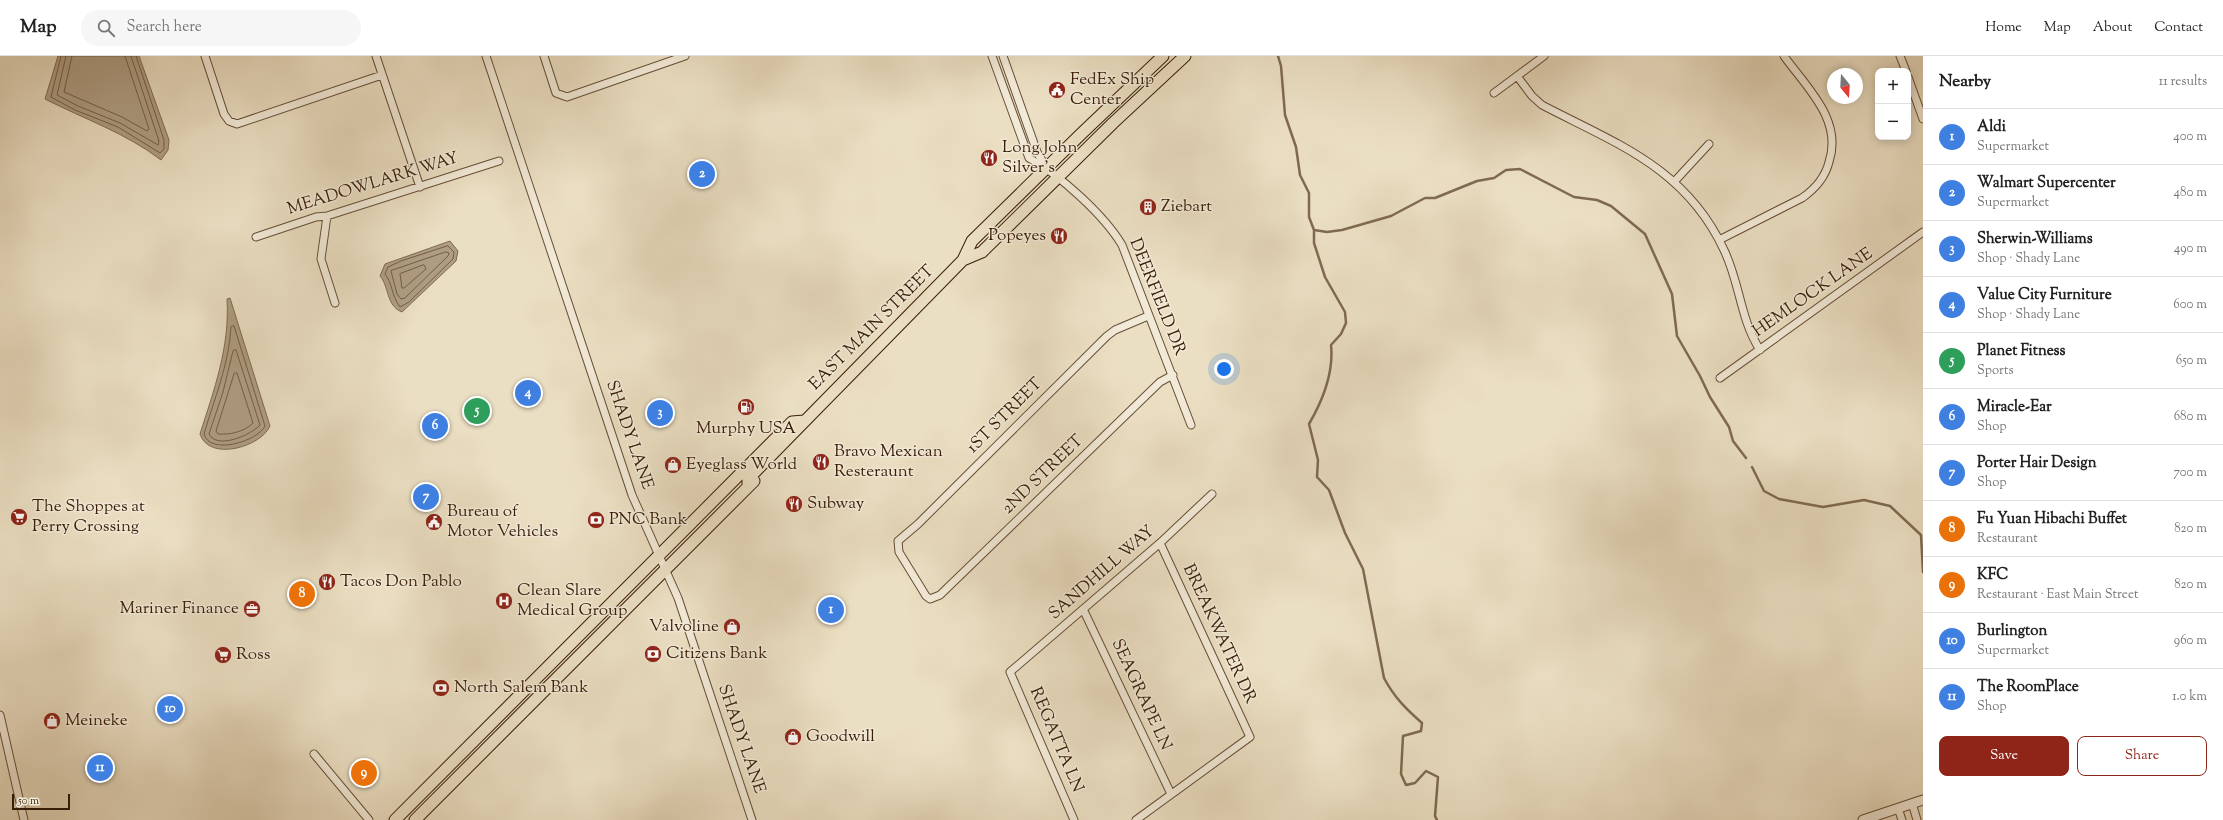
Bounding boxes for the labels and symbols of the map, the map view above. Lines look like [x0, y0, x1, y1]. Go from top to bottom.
place label: FedEx Ship Center [1070, 68, 1154, 112]
north arrow [1827, 68, 1863, 104]
public building icon: FedEx Ship Center [1047, 80, 1067, 100]
place label: Long John Silver's [1002, 136, 1078, 180]
street label: MEADOWLARK WAY [284, 146, 462, 222]
restaurant icon: Long John Silver's [979, 148, 999, 168]
pin: 2 [689, 159, 715, 189]
place label: Ziebart [1161, 195, 1212, 219]
building icon: Ziebart [1138, 197, 1158, 217]
place label: Popeyes [988, 224, 1046, 248]
restaurant icon: Popeyes [1049, 226, 1069, 246]
street label: DEERFIELD DR [1123, 235, 1192, 360]
street label: HEMLOCK LANE [1748, 243, 1878, 343]
street label: EAST MAIN STREET [804, 260, 940, 396]
your location [1214, 359, 1234, 379]
street label: 1ST STREET [962, 373, 1048, 459]
street label: SHADY LANE [599, 377, 659, 493]
pin: 4 [515, 378, 541, 408]
pin: 5 [464, 396, 490, 426]
fuel station icon: Murphy USA [736, 397, 756, 417]
pin: 3 [647, 398, 673, 428]
pin: 6 [422, 411, 448, 441]
place label: Murphy USA [696, 417, 796, 441]
street label: 2ND STREET [997, 430, 1089, 520]
place label: Bravo Mexican Resteraunt [834, 440, 943, 484]
restaurant icon: Bravo Mexican Resteraunt [811, 452, 831, 472]
place label: Eyeglass World [686, 453, 798, 477]
shop icon: Eyeglass World [663, 455, 683, 475]
pin: 7 [413, 482, 439, 512]
place label: Subway [807, 492, 865, 516]
restaurant icon: Subway [784, 494, 804, 514]
place label: The Shoppes at Perry Crossing [32, 495, 145, 539]
place label: Bureau of Motor Vehicles [447, 500, 558, 544]
supermarket icon: The Shoppes at Perry Crossing [9, 507, 29, 527]
place label: PNC Bank [609, 508, 687, 532]
bank icon: PNC Bank [586, 510, 606, 530]
public building icon: Bureau of Motor Vehicles [424, 512, 444, 532]
street label: SANDHILL WAY [1044, 520, 1160, 626]
street label: BREAKWATER DR [1176, 560, 1262, 708]
place label: Tacos Don Pablo [340, 570, 462, 594]
restaurant icon: Tacos Don Pablo [317, 572, 337, 592]
pin: 8 [289, 579, 315, 609]
place label: Clean Slare Medical Group [517, 579, 627, 623]
hospital icon: Clean Slare Medical Group [494, 591, 514, 611]
pin: 1 [818, 595, 844, 625]
place label: Mariner Finance [119, 597, 239, 621]
office icon: Mariner Finance [242, 599, 262, 619]
place label: Valvoline [649, 615, 719, 639]
shop icon: Valvoline [722, 617, 742, 637]
street label: SEAGRAPE LN [1105, 635, 1177, 755]
place label: Citizens Bank [666, 642, 767, 666]
place label: Ross [236, 643, 271, 667]
bank icon: Citizens Bank [643, 644, 663, 664]
supermarket icon: Ross [213, 645, 233, 665]
place label: North Salem Bank [454, 676, 588, 700]
bank icon: North Salem Bank [431, 678, 451, 698]
street label: SHADY LANE [711, 681, 771, 797]
street label: REGATTA LN [1023, 684, 1089, 796]
pin: 10 [157, 694, 183, 724]
place label: Meineke [65, 709, 128, 733]
shop icon: Meineke [42, 711, 62, 731]
place label: Goodwill [806, 725, 875, 749]
shop icon: Goodwill [783, 727, 803, 747]
pin: 11 [87, 753, 113, 783]
pin: 9 [351, 758, 377, 788]
scale bar [12, 792, 70, 811]

